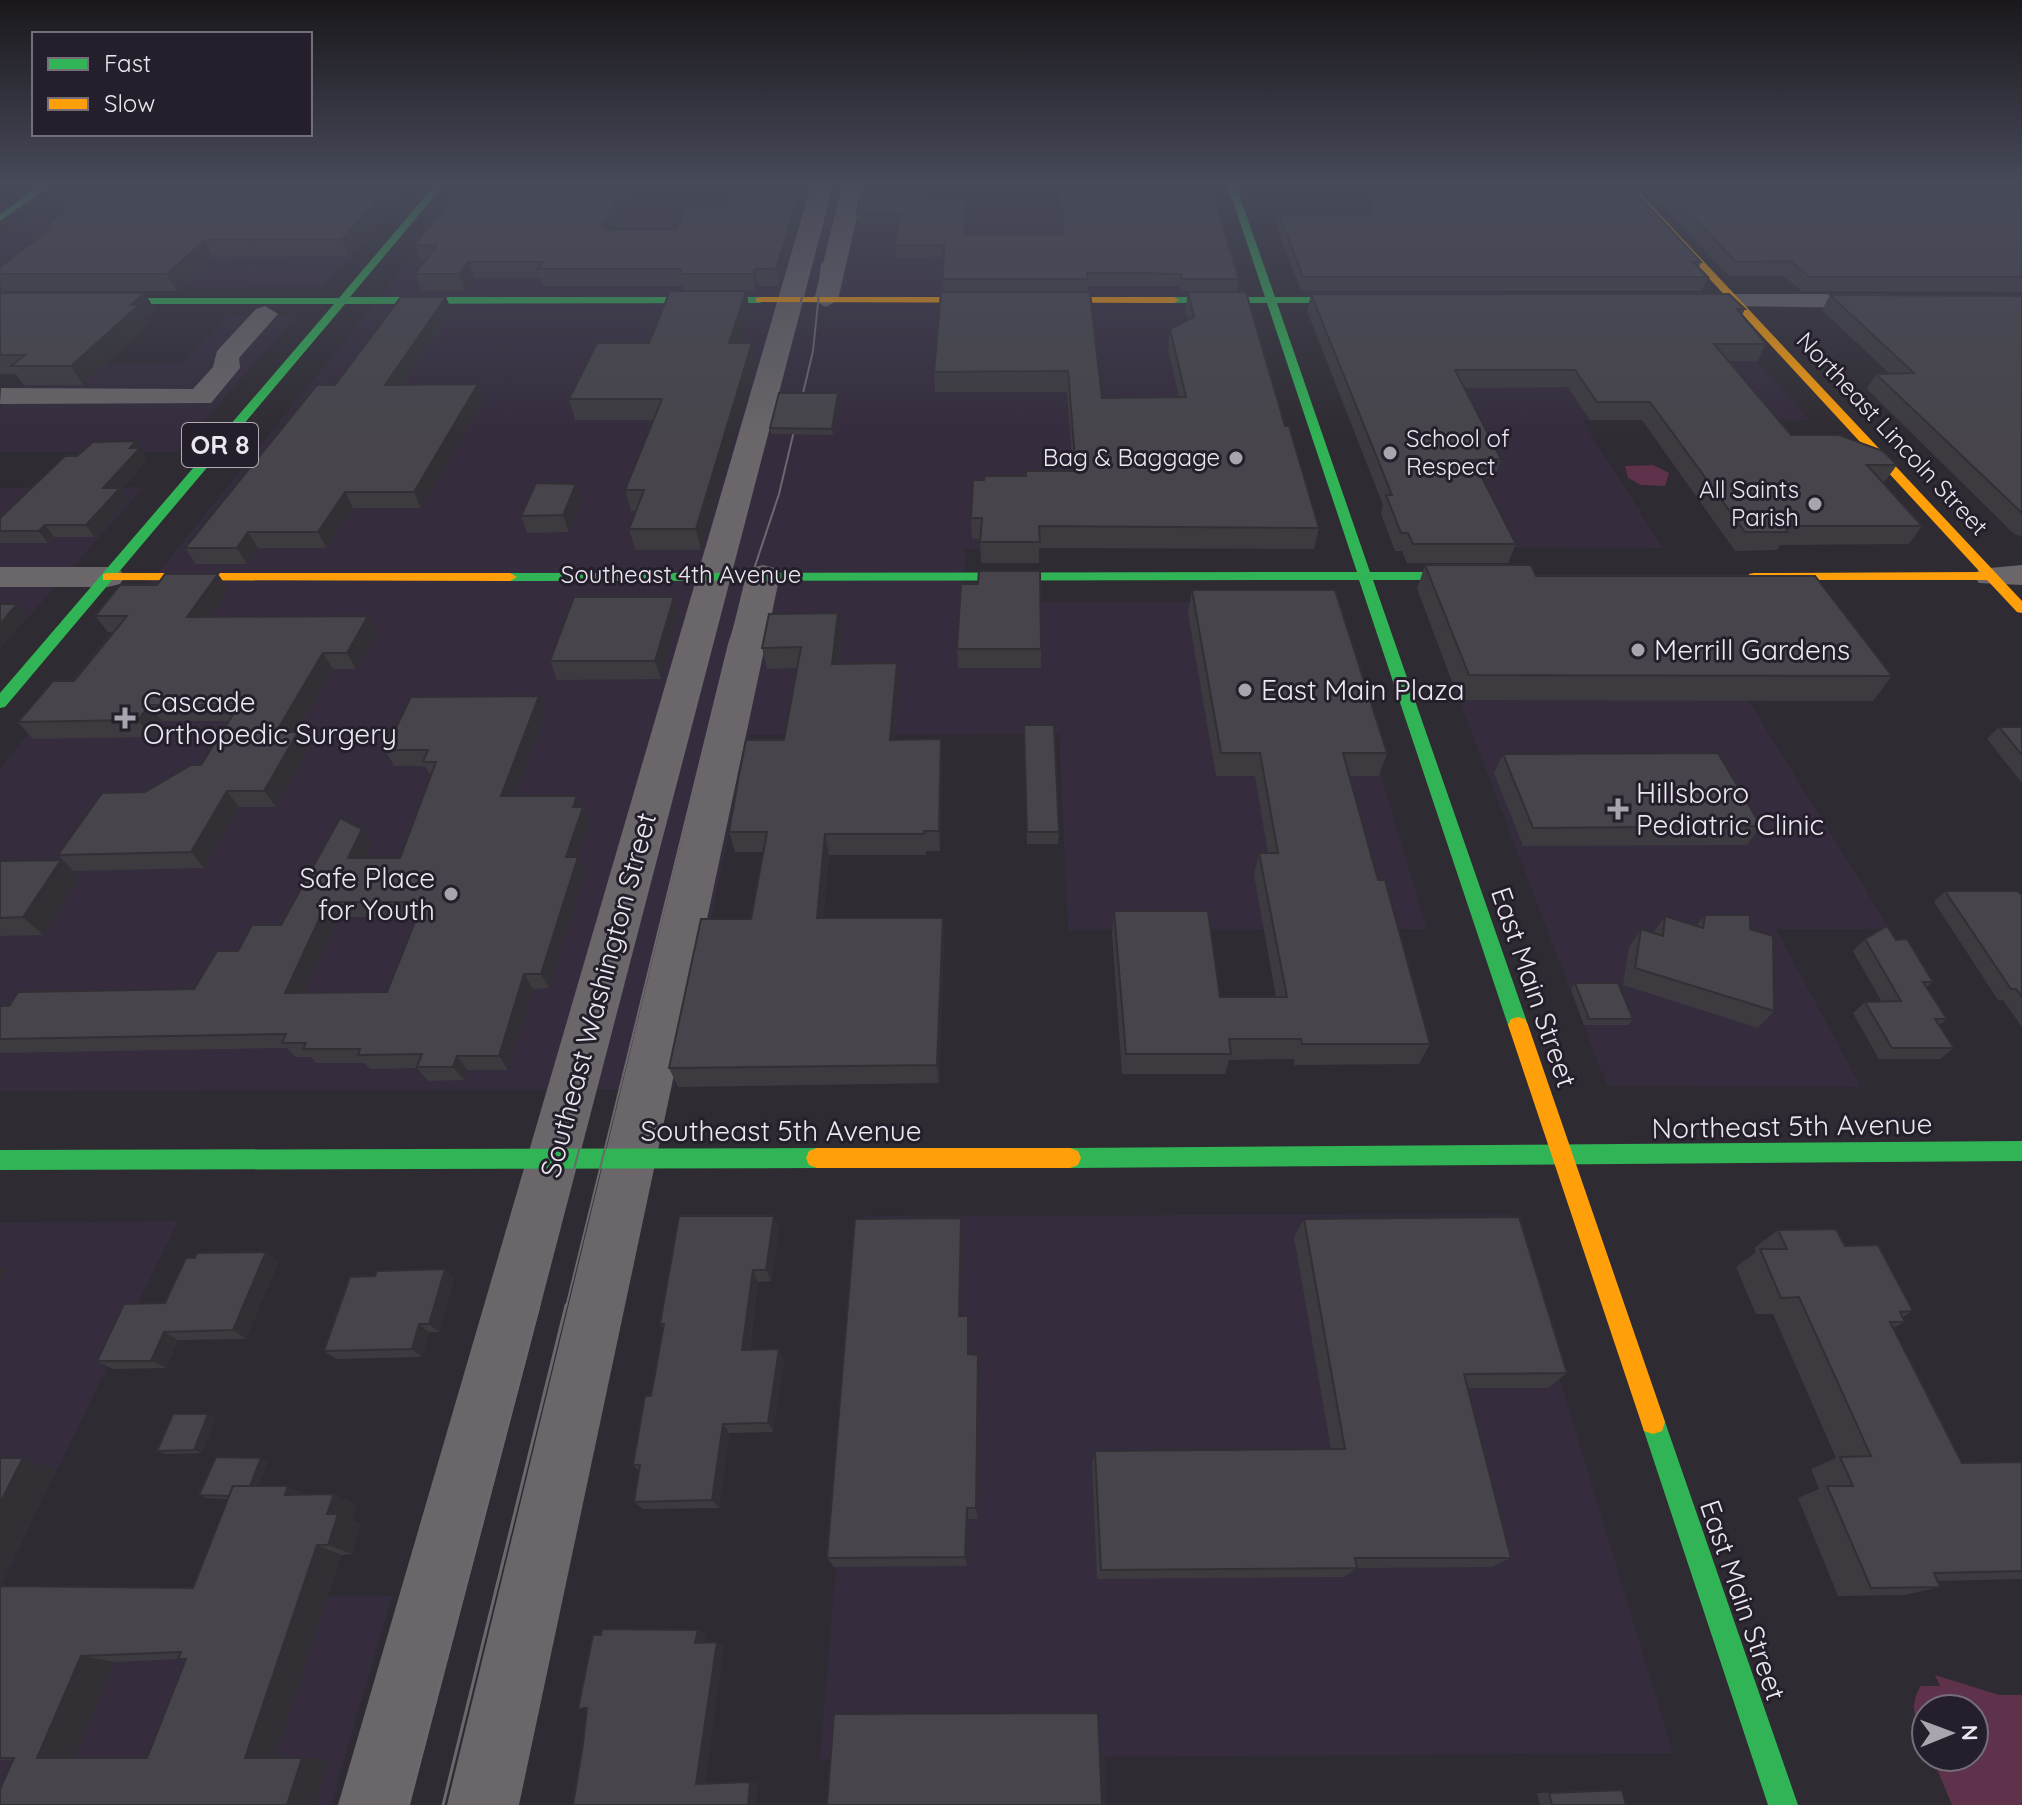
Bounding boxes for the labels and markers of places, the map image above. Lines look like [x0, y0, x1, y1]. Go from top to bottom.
place label: School of Respect [1406, 423, 1510, 481]
place label: Bag & Baggage [1043, 442, 1220, 472]
marker: School of Respect [1381, 444, 1399, 462]
marker: Bag & Baggage [1227, 449, 1245, 467]
place label: All Saints Parish [1699, 474, 1799, 532]
marker: All Saints Parish [1806, 495, 1824, 513]
place label: Merrill Gardens [1654, 632, 1850, 667]
marker: Merrill Gardens [1629, 641, 1647, 659]
place label: East Main Plaza [1261, 672, 1465, 707]
marker: East Main Plaza [1236, 681, 1254, 699]
place label: Cascade Orthopedic Surgery [143, 684, 397, 751]
marker: Cascade Orthopedic Surgery [114, 707, 136, 729]
place label: Hillsboro Pediatric Clinic [1636, 775, 1824, 842]
marker: Hillsboro Pediatric Clinic [1607, 798, 1629, 820]
place label: Safe Place for Youth [299, 860, 435, 927]
marker: Safe Place for Youth [442, 885, 460, 903]

